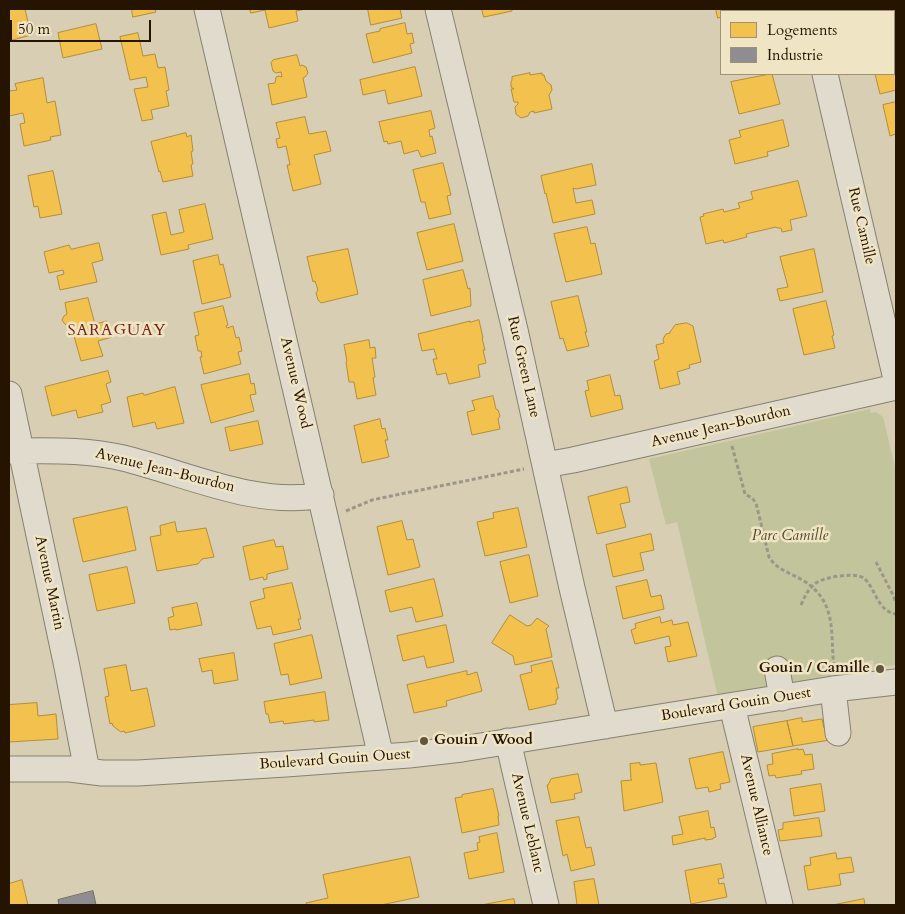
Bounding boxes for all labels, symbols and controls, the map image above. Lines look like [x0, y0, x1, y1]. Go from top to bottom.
scale bar [12, 10, 154, 42]
legend [720, 10, 895, 75]
text: 50 m [18, 19, 50, 39]
text: Logements [767, 20, 837, 40]
text: Industrie [767, 45, 823, 65]
street label: Rue Camille [843, 186, 879, 266]
street label: Rue Green Lane [503, 314, 543, 420]
district label: SARAGUAY [67, 321, 167, 341]
street label: Avenue Wood [276, 335, 314, 431]
street label: Avenue Jean-Bourdon [649, 402, 793, 452]
street label: Avenue Jean-Bourdon [94, 445, 236, 497]
park label: Parc Camille [752, 528, 828, 546]
street label: Avenue Martin [30, 534, 68, 632]
place label: Gouin / Camille [759, 660, 870, 678]
marker: Gouin / Camille [874, 663, 886, 675]
street label: Boulevard Gouin Ouest [660, 684, 812, 726]
place label: Gouin / Wood [434, 732, 533, 750]
marker: Gouin / Wood [418, 735, 430, 747]
street label: Boulevard Gouin Ouest [259, 746, 411, 774]
street label: Avenue Alliance [736, 752, 776, 858]
street label: Avenue Leblanc [507, 771, 547, 875]

